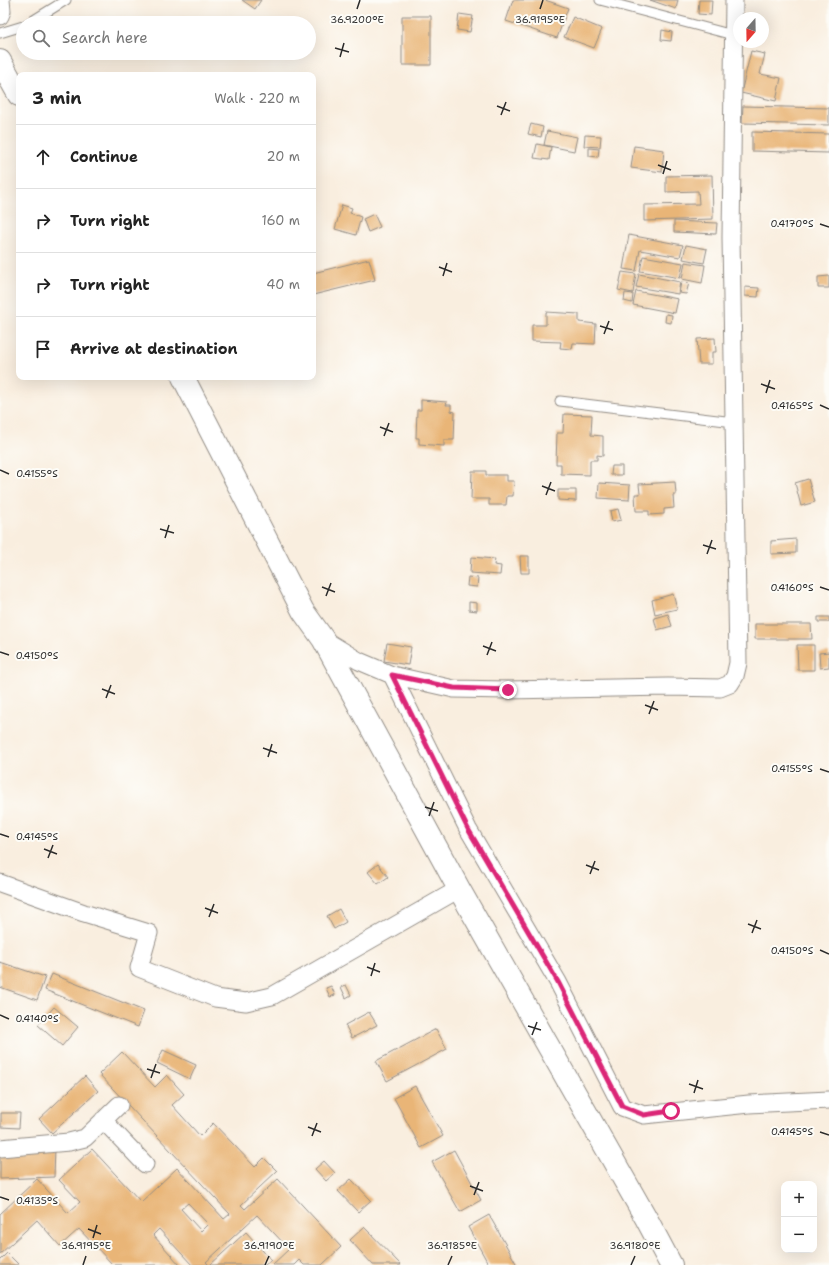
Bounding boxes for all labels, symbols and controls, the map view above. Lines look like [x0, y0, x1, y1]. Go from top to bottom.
north arrow [733, 12, 769, 48]
text: 36.9200°E [330, 13, 384, 26]
text: 36.9195°E [515, 13, 565, 26]
search box [16, 16, 316, 60]
icon: search [30, 27, 52, 49]
text: Search here [62, 28, 148, 48]
text: 3 min [32, 87, 82, 109]
text: Walk · 220 m [214, 90, 300, 107]
icon: ahead [32, 146, 54, 168]
text: Continue [70, 147, 138, 167]
text: 20 m [267, 148, 300, 165]
icon: right [32, 210, 54, 232]
text: Turn right [70, 211, 150, 231]
text: 160 m [262, 212, 300, 229]
text: 0.4170°S [771, 217, 814, 230]
icon: right [32, 274, 54, 296]
text: Turn right [70, 275, 150, 295]
text: 40 m [266, 276, 300, 293]
icon: arrive [32, 338, 54, 360]
text: Arrive at destination [70, 339, 238, 359]
text: 0.4165°S [771, 399, 813, 412]
text: 0.4155°S [16, 467, 58, 480]
text: 0.4160°S [770, 581, 814, 594]
text: 0.4150°S [16, 649, 59, 662]
route end [499, 681, 517, 699]
text: 0.4155°S [771, 762, 813, 775]
text: 0.4145°S [16, 830, 58, 843]
text: 0.4150°S [771, 944, 814, 957]
text: 0.4140°S [15, 1012, 59, 1025]
route start [662, 1102, 680, 1120]
text: 0.4145°S [771, 1125, 813, 1138]
map controls [781, 1181, 817, 1253]
button: + [781, 1181, 817, 1217]
text: 0.4135°S [16, 1194, 58, 1207]
button: − [781, 1217, 817, 1253]
text: 36.9195°E [61, 1239, 111, 1252]
text: 36.9190°E [244, 1239, 294, 1252]
text: 36.9185°E [427, 1239, 477, 1252]
text: 36.9180°E [609, 1239, 661, 1252]

